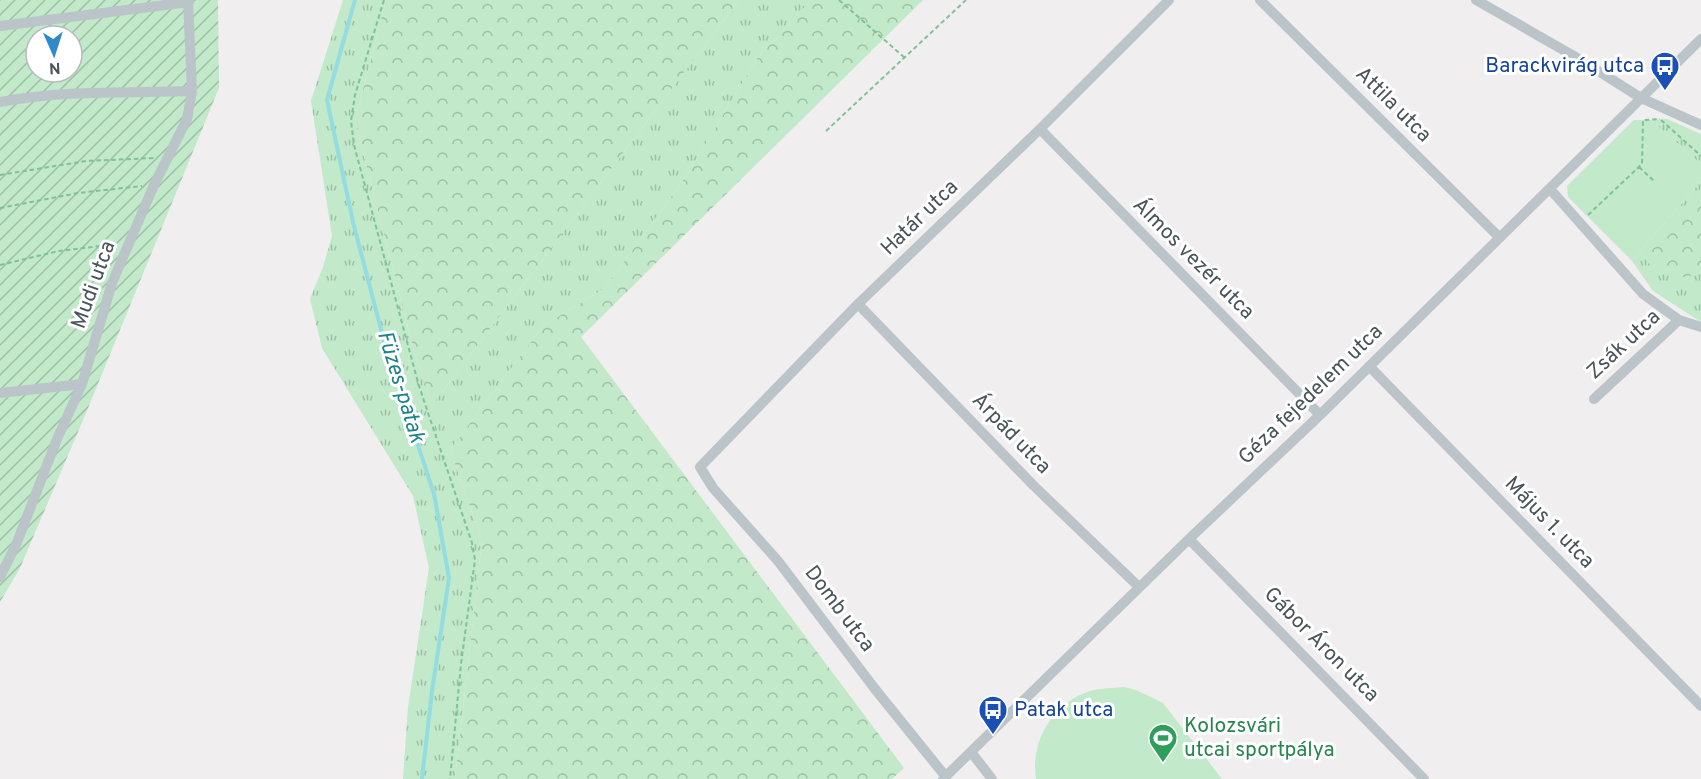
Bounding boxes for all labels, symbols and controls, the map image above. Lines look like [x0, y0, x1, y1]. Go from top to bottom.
north arrow [24, 24, 84, 84]
bus stop icon: Barackvirág utca [1649, 50, 1681, 92]
place label: Barackvirág utca [1485, 53, 1644, 80]
text: N [48, 57, 61, 77]
street label: Attila utca [1349, 61, 1437, 149]
street label: Határ utca [875, 174, 965, 262]
street label: Álmos vezér utca [1126, 192, 1260, 326]
street label: Mudi utca [66, 237, 122, 333]
street label: Zsák utca [1581, 304, 1667, 386]
street label: Géza fejedelem utca [1233, 319, 1389, 471]
water label: Füzes-patak [370, 328, 430, 447]
street label: Árpád utca [966, 387, 1057, 480]
street label: Május 1. utca [1498, 471, 1600, 575]
street label: Domb utca [798, 560, 880, 658]
street label: Gábor Áron utca [1257, 581, 1385, 709]
bus stop icon: Patak utca [977, 694, 1009, 736]
place label: Patak utca [1014, 697, 1113, 724]
place label: Kolozsvári utcai sportpálya [1184, 713, 1335, 764]
sports icon: Kolozsvári utcai sportpálya [1147, 722, 1179, 764]

